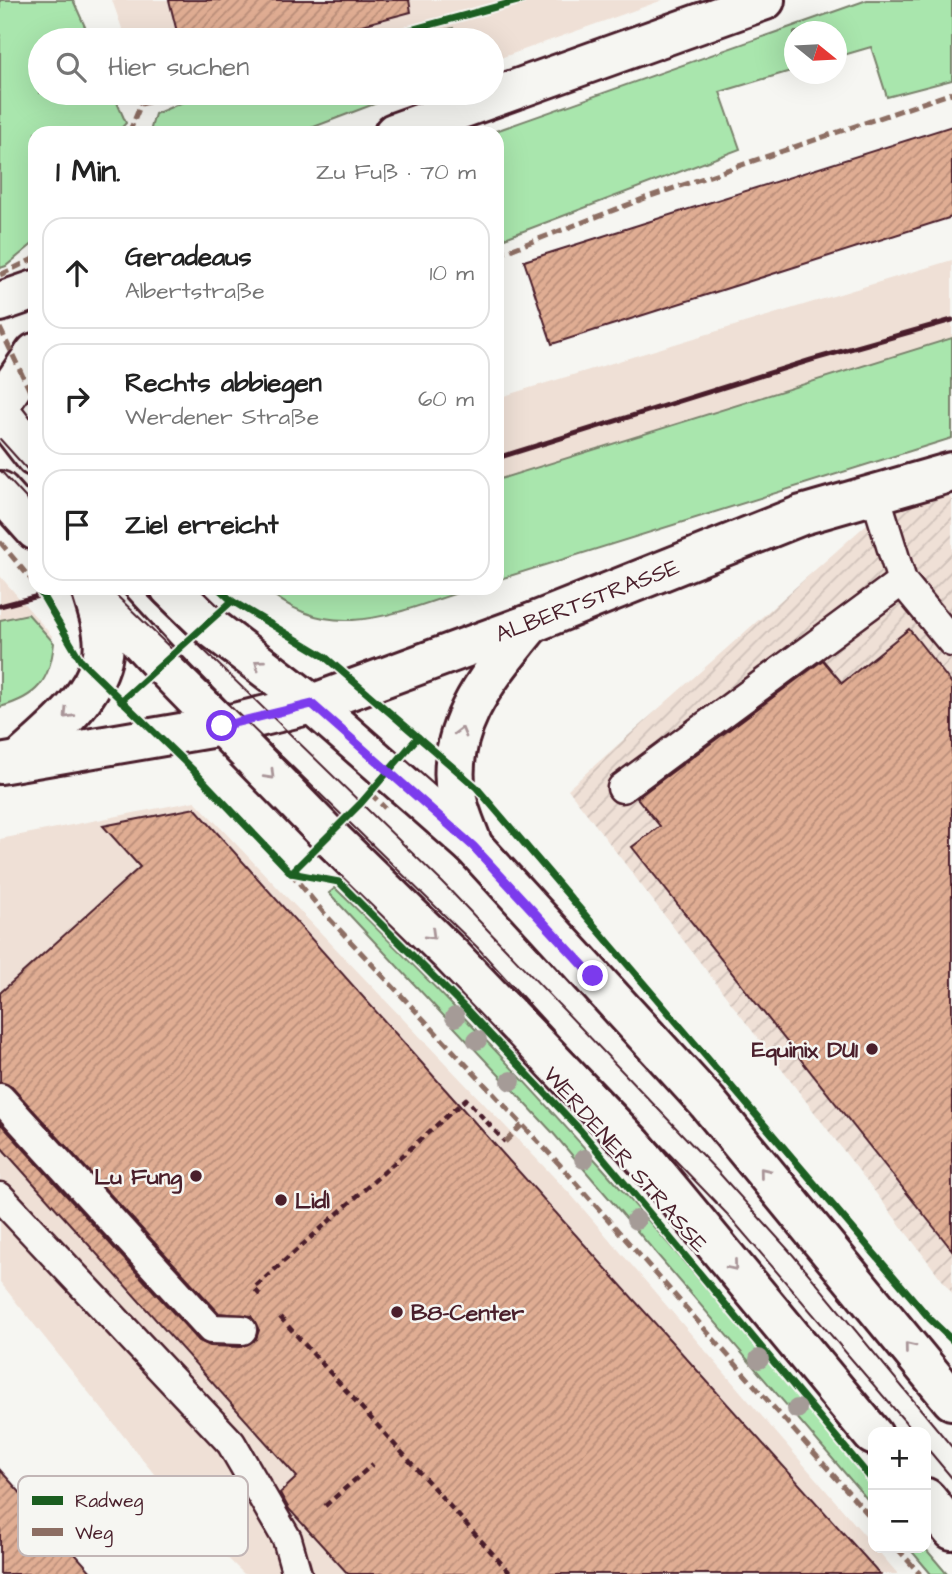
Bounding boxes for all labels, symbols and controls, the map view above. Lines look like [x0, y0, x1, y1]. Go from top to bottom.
north arrow [784, 21, 847, 84]
search box [28, 28, 504, 105]
icon: search [52, 48, 90, 86]
text: Hier suchen [108, 49, 249, 85]
text: 1 Min. [56, 151, 120, 193]
text: Zu Fuß · 70 m [316, 156, 476, 188]
text: Geradeaus [125, 239, 252, 275]
icon: ahead [58, 254, 96, 292]
text: 10 m [429, 257, 474, 289]
text: Albertstraße [125, 275, 265, 307]
text: Rechts abbiegen [125, 365, 322, 401]
icon: right [58, 380, 96, 418]
text: 60 m [418, 383, 474, 415]
text: Werdener Straße [125, 401, 319, 433]
icon: arrive [58, 506, 96, 544]
text: Ziel erreicht [125, 507, 279, 543]
street label: ALBERTSTRASSE [491, 551, 684, 651]
one-way arrow [255, 659, 267, 672]
one-way arrow [64, 706, 77, 719]
route start [206, 710, 237, 741]
one-way arrow [453, 726, 467, 738]
one-way arrow [261, 767, 274, 780]
one-way arrow [423, 927, 436, 940]
route end [577, 960, 608, 991]
place label: Equinix DU1 [752, 1034, 858, 1066]
marker: Equinix DU1 [864, 1041, 880, 1057]
street label: WERDENER STRASSE [535, 1060, 715, 1260]
place label: Lu Fung [94, 1161, 182, 1194]
one-way arrow [760, 1167, 772, 1180]
marker: Lu Fung [188, 1168, 204, 1184]
place label: Lidl [295, 1185, 330, 1217]
marker: Lidl [273, 1192, 289, 1208]
one-way arrow [725, 1258, 737, 1271]
place label: B8-Center [411, 1297, 524, 1329]
marker: B8-Center [389, 1304, 405, 1320]
one-way arrow [904, 1343, 917, 1355]
map controls [868, 1427, 931, 1553]
button: + [868, 1427, 931, 1490]
legend [18, 1476, 248, 1556]
text: Radweg [75, 1488, 144, 1516]
button: − [868, 1490, 931, 1553]
text: Weg [75, 1520, 113, 1548]

